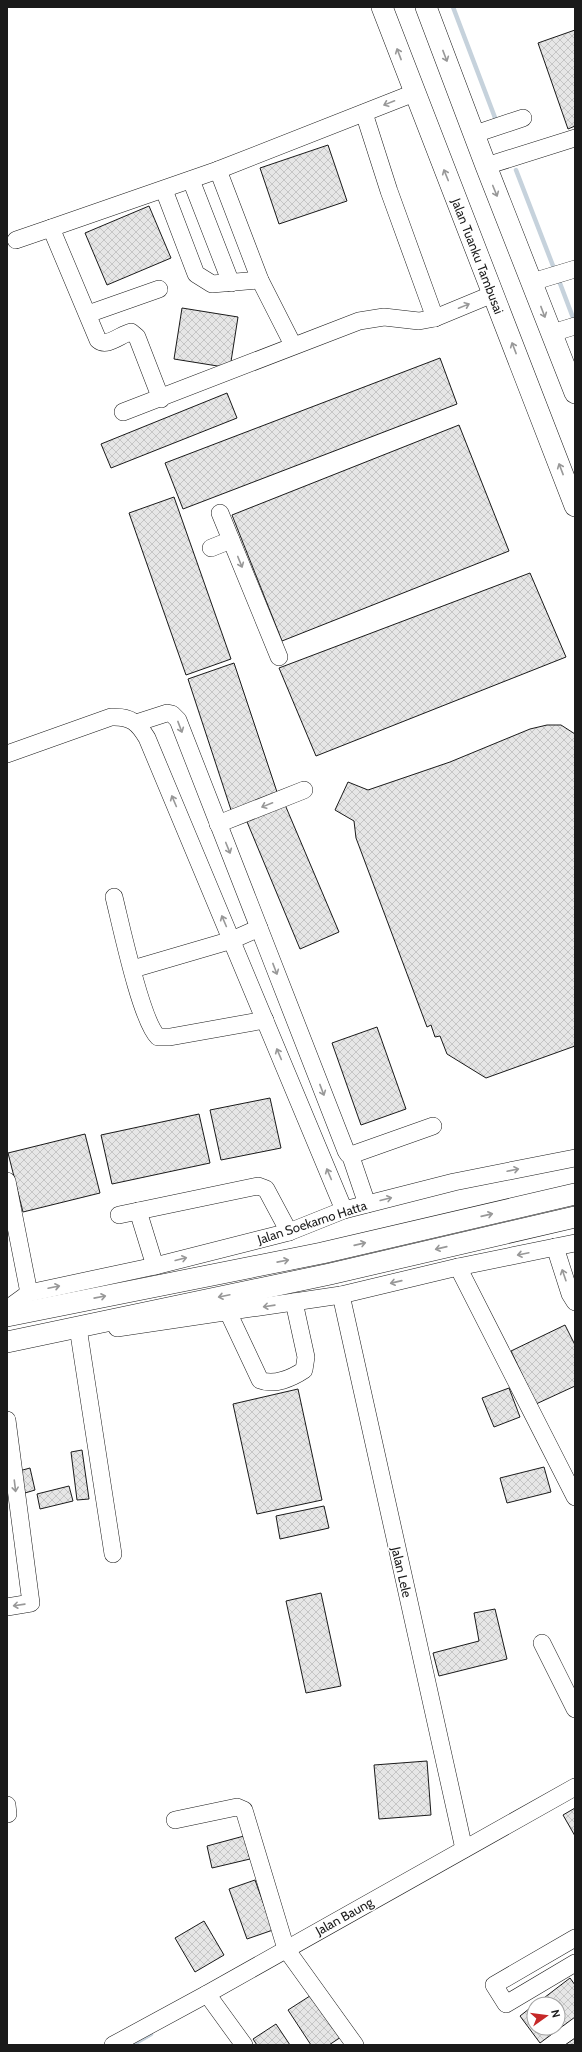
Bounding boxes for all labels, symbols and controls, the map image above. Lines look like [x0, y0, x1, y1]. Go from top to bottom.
one-way arrow [395, 48, 403, 60]
one-way arrow [441, 50, 449, 62]
one-way arrow [383, 100, 395, 107]
one-way arrow [442, 169, 450, 181]
one-way arrow [492, 185, 500, 197]
street label: Jalan Tuanku Tambusai [448, 195, 507, 316]
one-way arrow [457, 301, 469, 309]
one-way arrow [540, 306, 548, 318]
one-way arrow [510, 342, 518, 354]
one-way arrow [557, 464, 564, 476]
one-way arrow [237, 556, 244, 568]
one-way arrow [177, 720, 185, 732]
one-way arrow [169, 796, 177, 808]
one-way arrow [262, 801, 274, 809]
one-way arrow [224, 842, 232, 854]
one-way arrow [219, 916, 227, 928]
one-way arrow [272, 963, 280, 975]
one-way arrow [275, 1049, 282, 1061]
one-way arrow [319, 1084, 327, 1096]
one-way arrow [506, 1166, 519, 1174]
one-way arrow [324, 1169, 332, 1181]
one-way arrow [379, 1195, 392, 1203]
street label: Jalan Soekarno Hatta [254, 1197, 369, 1248]
one-way arrow [480, 1210, 493, 1218]
one-way arrow [354, 1240, 367, 1247]
one-way arrow [435, 1245, 448, 1252]
one-way arrow [517, 1250, 530, 1258]
one-way arrow [174, 1255, 187, 1263]
one-way arrow [276, 1256, 289, 1264]
one-way arrow [560, 1268, 567, 1281]
one-way arrow [390, 1279, 403, 1286]
one-way arrow [47, 1283, 60, 1291]
one-way arrow [93, 1293, 106, 1301]
one-way arrow [217, 1293, 230, 1301]
one-way arrow [262, 1302, 275, 1310]
one-way arrow [12, 1479, 19, 1492]
street label: Jalan Lele [388, 1544, 416, 1599]
one-way arrow [13, 1601, 26, 1609]
street label: Jalan Baung [311, 1893, 376, 1939]
north arrow [526, 1996, 566, 2036]
text: N [548, 2008, 563, 2019]

